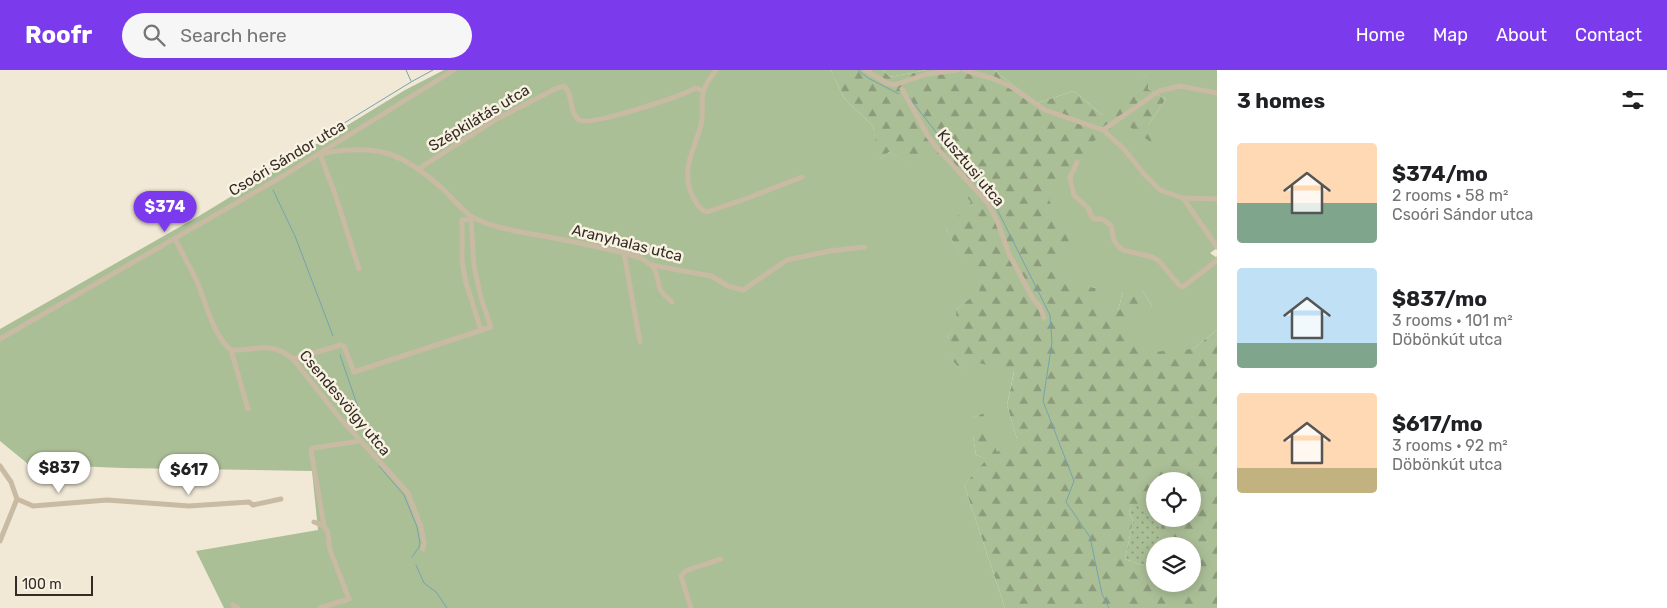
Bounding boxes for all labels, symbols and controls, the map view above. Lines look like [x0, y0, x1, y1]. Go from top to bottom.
search box [122, 13, 472, 58]
text: Roofr [25, 21, 92, 49]
icon: search [140, 21, 168, 49]
text: Search here [180, 24, 287, 47]
text: Home [1356, 24, 1405, 46]
text: Map [1433, 24, 1468, 46]
text: About [1496, 24, 1547, 46]
text: Contact [1575, 24, 1642, 46]
street label: Szépkilátás utca [425, 81, 533, 155]
icon: filters [1619, 86, 1647, 114]
text: 3 homes [1237, 88, 1325, 113]
street label: Csoóri Sándor utca [226, 116, 348, 200]
street label: Kusztusi utca [934, 126, 1008, 210]
text: $374/mo [1392, 161, 1488, 186]
icon: home [1277, 163, 1337, 223]
text: 2 rooms · 58 m² [1392, 186, 1508, 205]
pin: $374 [135, 190, 195, 233]
text: $374 [145, 197, 185, 216]
text: Csoóri Sándor utca [1392, 205, 1533, 224]
street label: Aranyhalas utca [570, 221, 684, 265]
text: $837/mo [1392, 286, 1487, 311]
icon: home [1277, 288, 1337, 348]
text: 3 rooms · 101 m² [1392, 311, 1513, 330]
text: Döbönkút utca [1392, 330, 1502, 349]
street label: Csendesvölgy utca [296, 347, 394, 459]
text: $617/mo [1392, 411, 1483, 436]
icon: home [1277, 413, 1337, 473]
text: 3 rooms · 92 m² [1392, 436, 1508, 455]
pin: $837 [29, 452, 89, 494]
pin: $617 [159, 454, 219, 496]
text: Döbönkút utca [1392, 455, 1502, 474]
text: $837 [38, 458, 80, 477]
text: $617 [170, 460, 208, 479]
map controls [1146, 472, 1201, 592]
button: locate [1146, 472, 1201, 527]
button: layers [1146, 537, 1201, 592]
scale bar [15, 573, 92, 596]
text: 100 m [22, 576, 62, 593]

